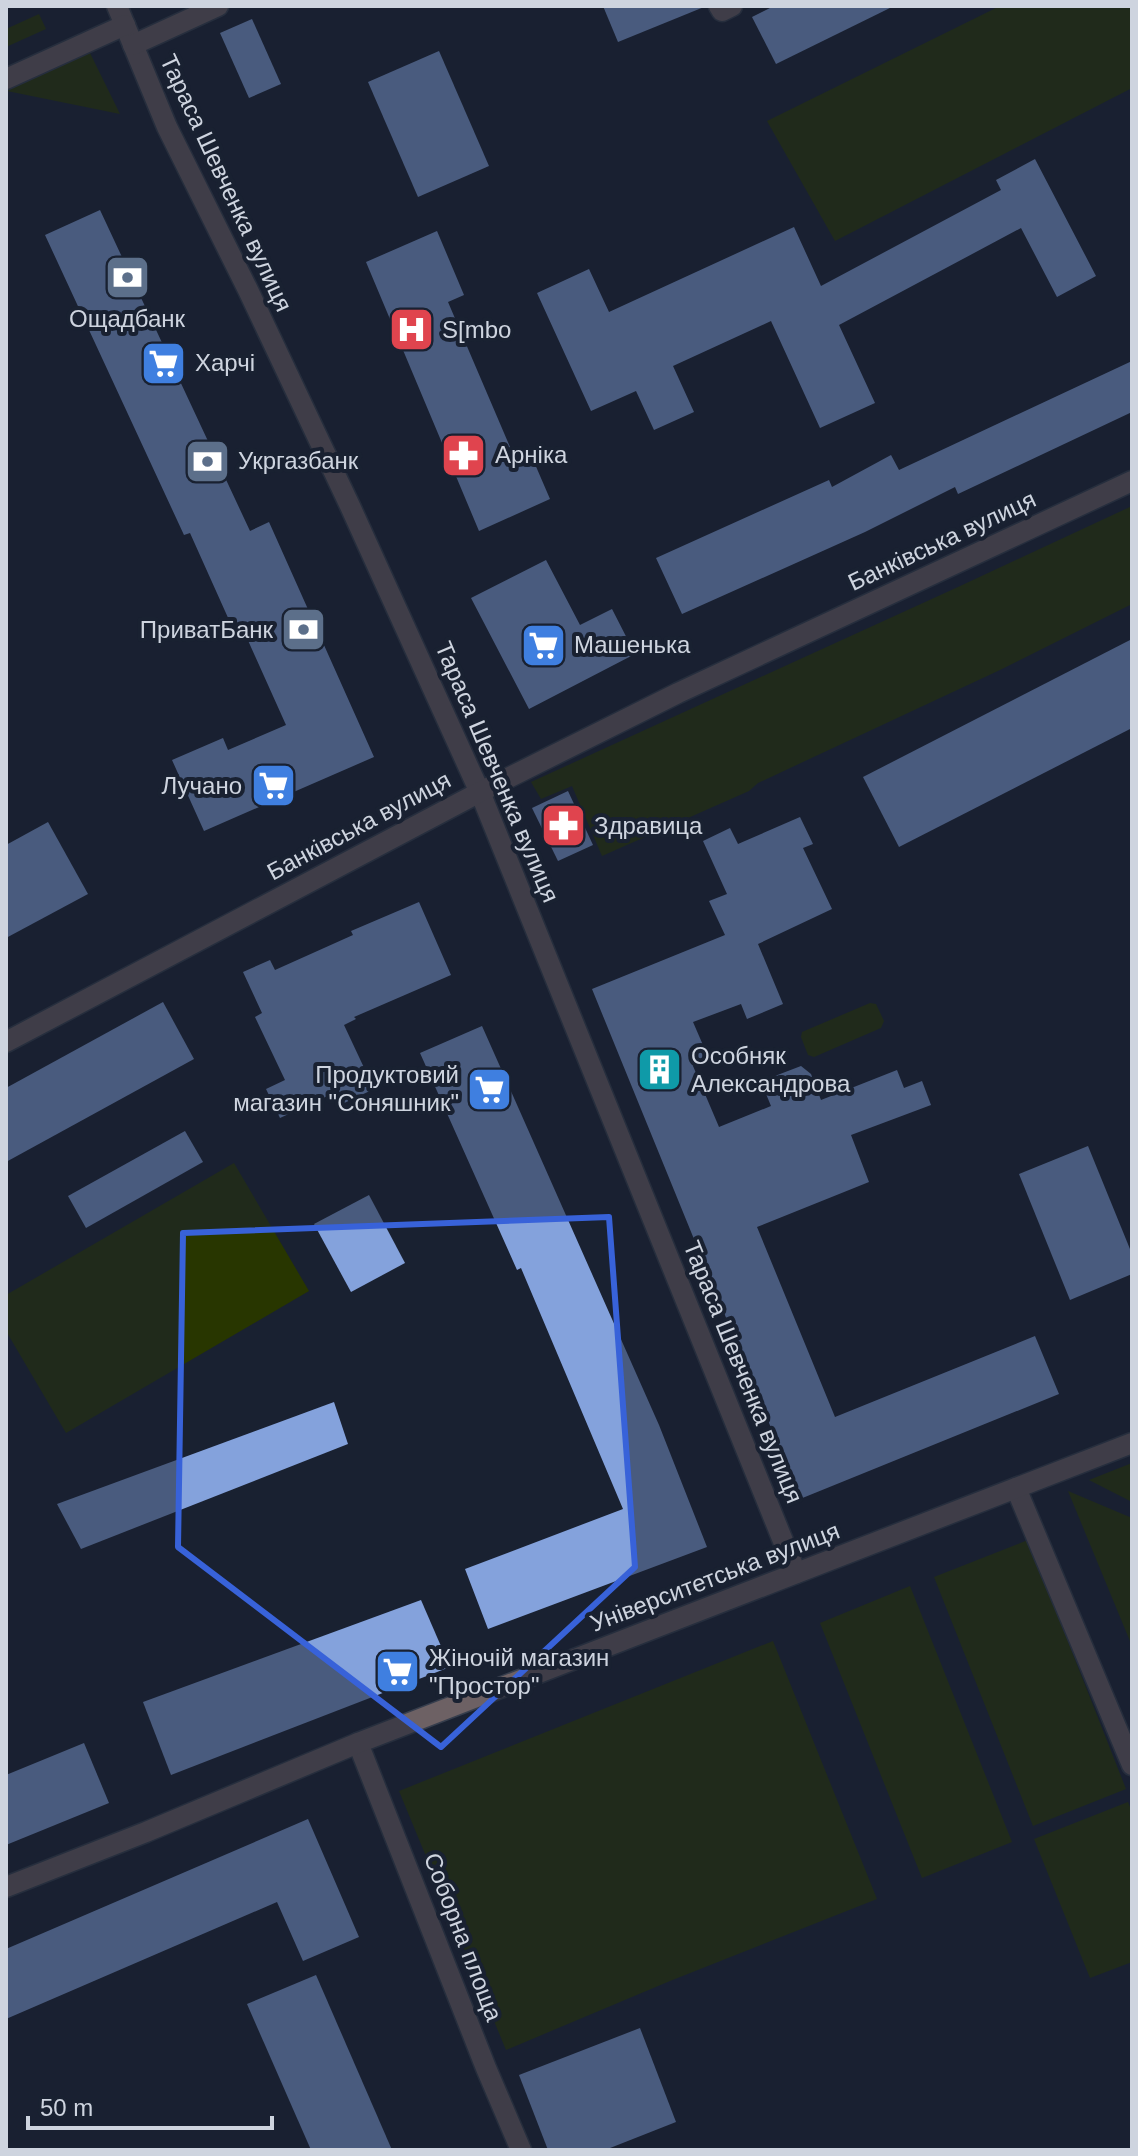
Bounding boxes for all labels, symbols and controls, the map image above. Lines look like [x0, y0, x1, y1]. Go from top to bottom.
street label: Тараса Шевченка вулиця [155, 50, 298, 316]
bank icon: Ощадбанк [103, 253, 151, 301]
place label: Ощадбанк [69, 305, 186, 332]
hospital icon: S[mbo [387, 306, 435, 354]
place label: S[mbo [442, 316, 511, 343]
supermarket icon: Харчі [140, 339, 188, 387]
place label: Харчі [195, 349, 255, 376]
pharmacy icon: Арніка [440, 431, 488, 479]
bank icon: Укргазбанк [183, 437, 231, 485]
place label: Арніка [495, 441, 568, 468]
place label: Укргазбанк [238, 447, 359, 474]
street label: Банківська вулиця [844, 485, 1040, 596]
bank icon: ПриватБанк [280, 606, 328, 654]
place label: ПриватБанк [140, 616, 273, 643]
supermarket icon: Машенька [519, 621, 567, 669]
place label: Машенька [574, 631, 691, 658]
street label: Тараса Шевченка вулиця [430, 637, 565, 906]
supermarket icon: Лучано [249, 762, 297, 810]
street label: Банківська вулиця [262, 766, 455, 885]
place label: Лучано [162, 772, 242, 799]
pharmacy icon: Здравица [539, 802, 587, 850]
place label: Здравица [594, 812, 703, 839]
place label: Особняк Александрова [691, 1042, 851, 1097]
building icon: Особняк Александрова [636, 1046, 684, 1094]
place label: Продуктовий магазин "Соняшник" [233, 1061, 459, 1116]
supermarket icon: Продуктовий магазин "Соняшник" [466, 1065, 514, 1113]
street label: Тараса Шевченка вулиця [678, 1237, 809, 1507]
street label: Університетська вулиця [586, 1516, 843, 1637]
place label: Жіночій магазин "Простор" [429, 1644, 609, 1699]
supermarket icon: Жіночій магазин "Простор" [374, 1648, 422, 1696]
street label: Соборна площа [419, 1849, 508, 2025]
scale bar [28, 2080, 272, 2130]
text: 50 m [40, 2094, 93, 2121]

